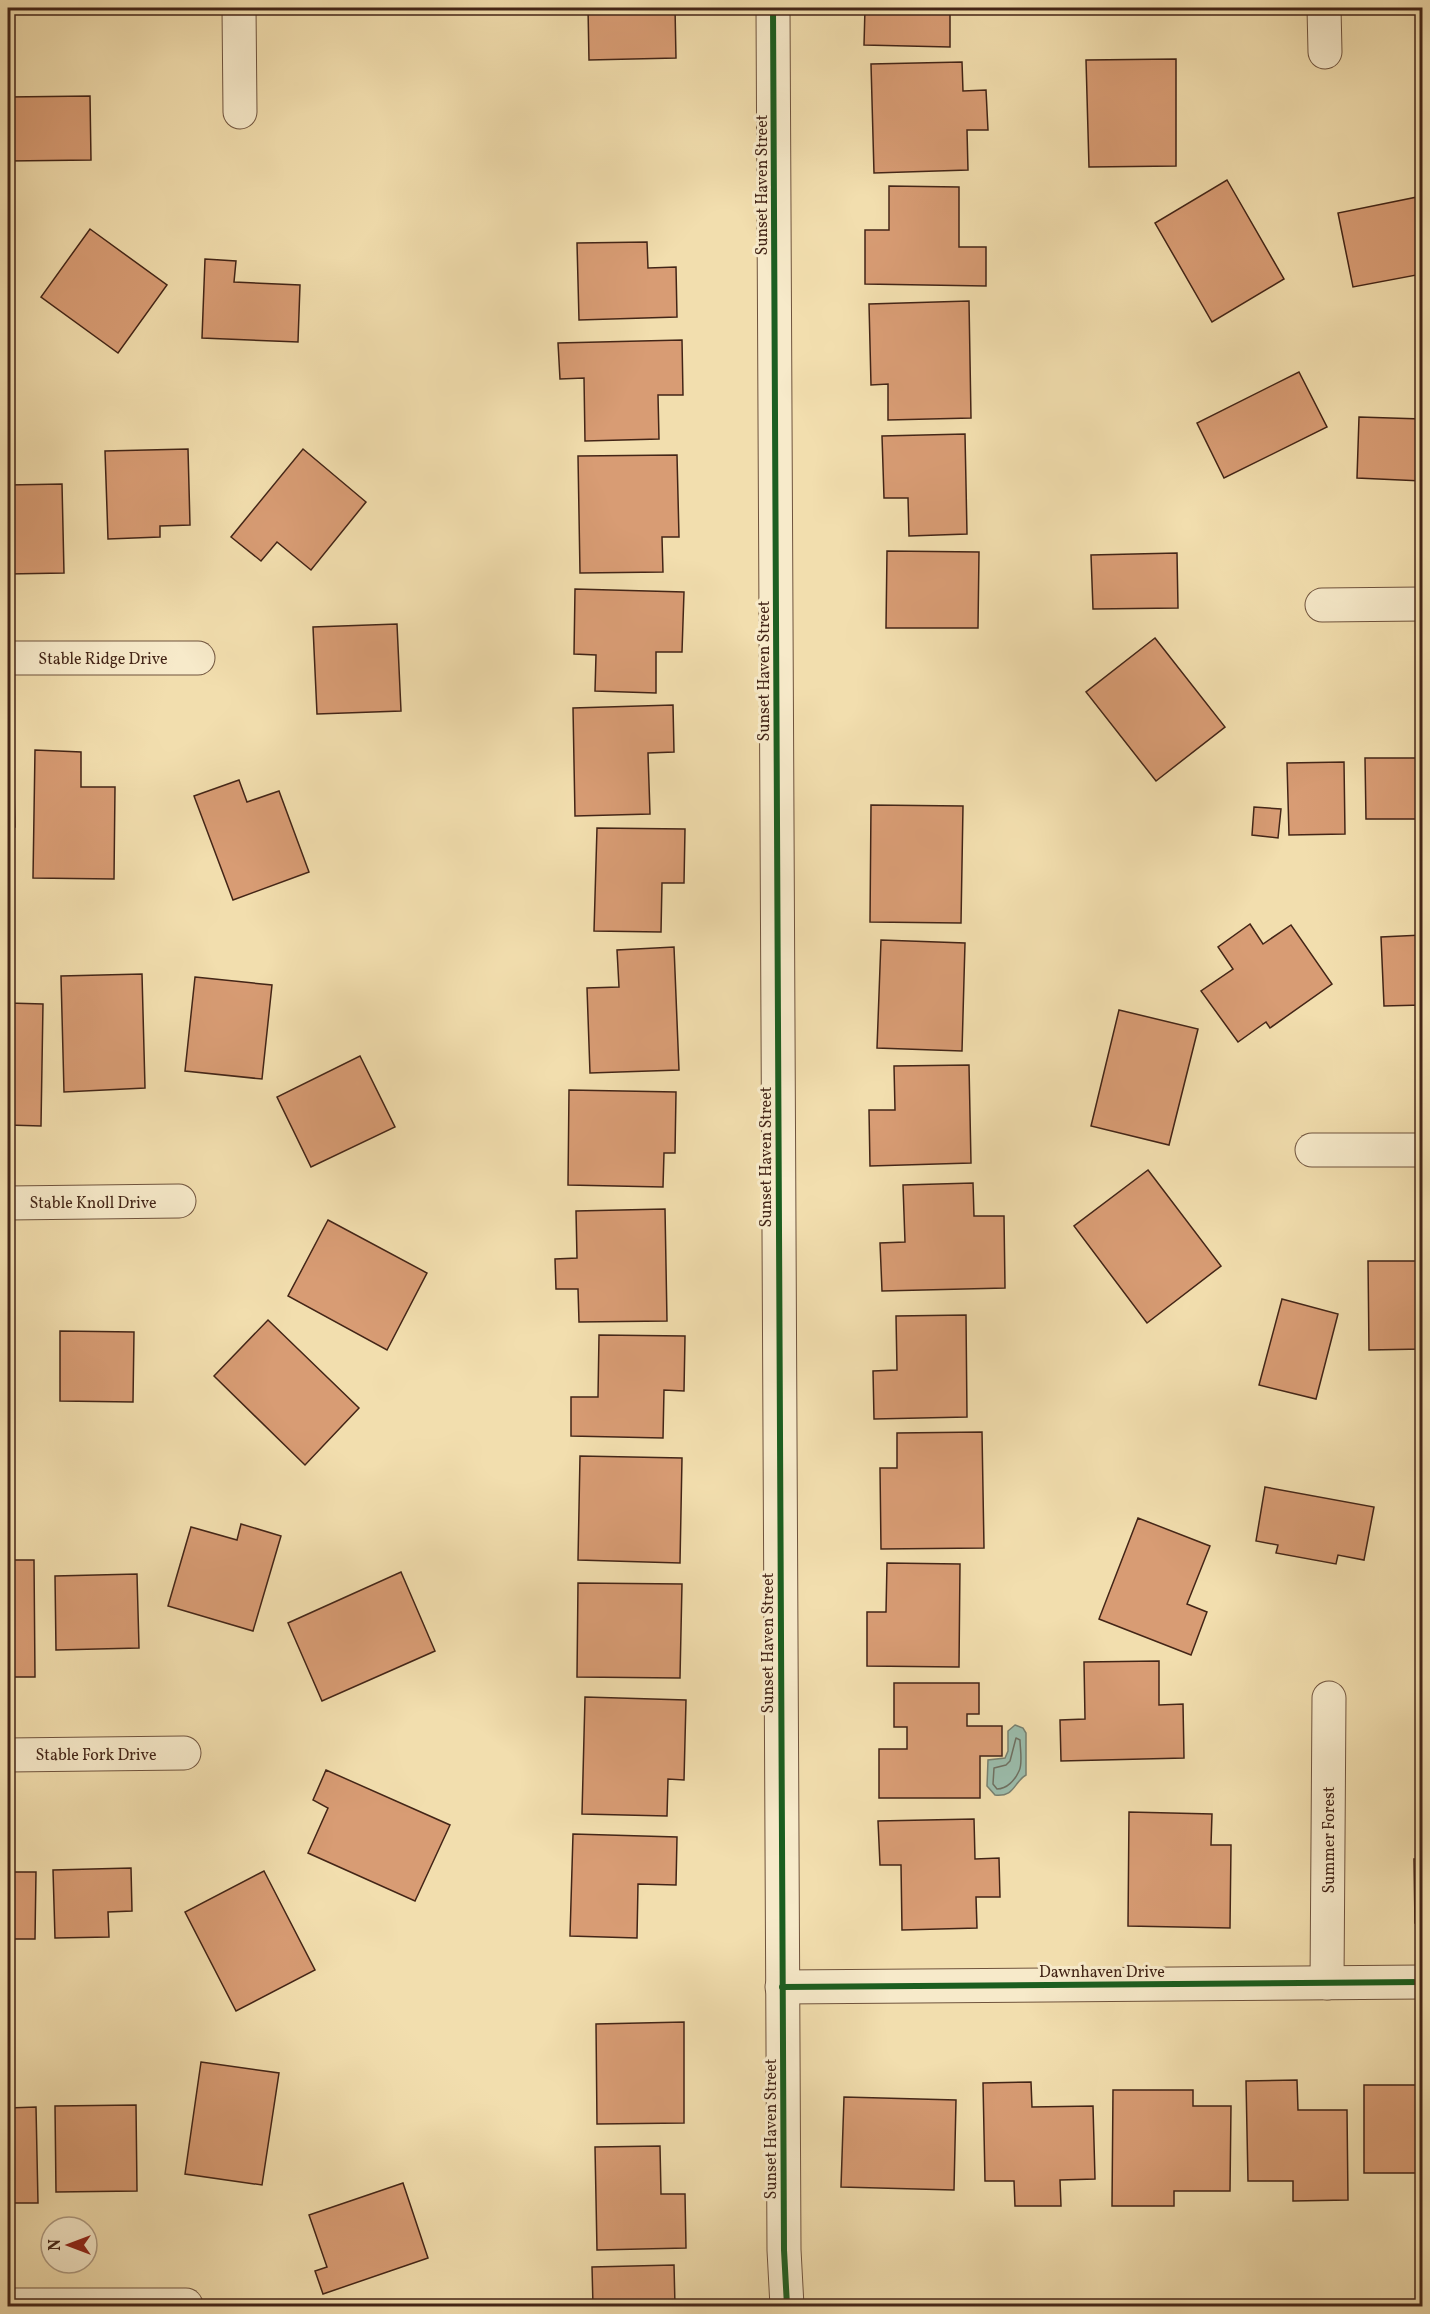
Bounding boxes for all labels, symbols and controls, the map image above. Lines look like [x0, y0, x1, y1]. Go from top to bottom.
street label: Sunset Haven Street [752, 114, 774, 255]
street label: Sunset Haven Street [754, 600, 776, 741]
street label: Stable Ridge Drive [38, 649, 168, 671]
street label: Sunset Haven Street [756, 1086, 778, 1227]
street label: Stable Knoll Drive [29, 1193, 157, 1215]
street label: Sunset Haven Street [758, 1572, 780, 1713]
street label: Stable Fork Drive [36, 1745, 156, 1767]
street label: Summer Forest [1319, 1786, 1341, 1894]
street label: Dawnhaven Drive [1039, 1962, 1165, 1984]
street label: Sunset Haven Street [761, 2058, 783, 2199]
north arrow [39, 2215, 99, 2275]
text: N [45, 2239, 67, 2251]

